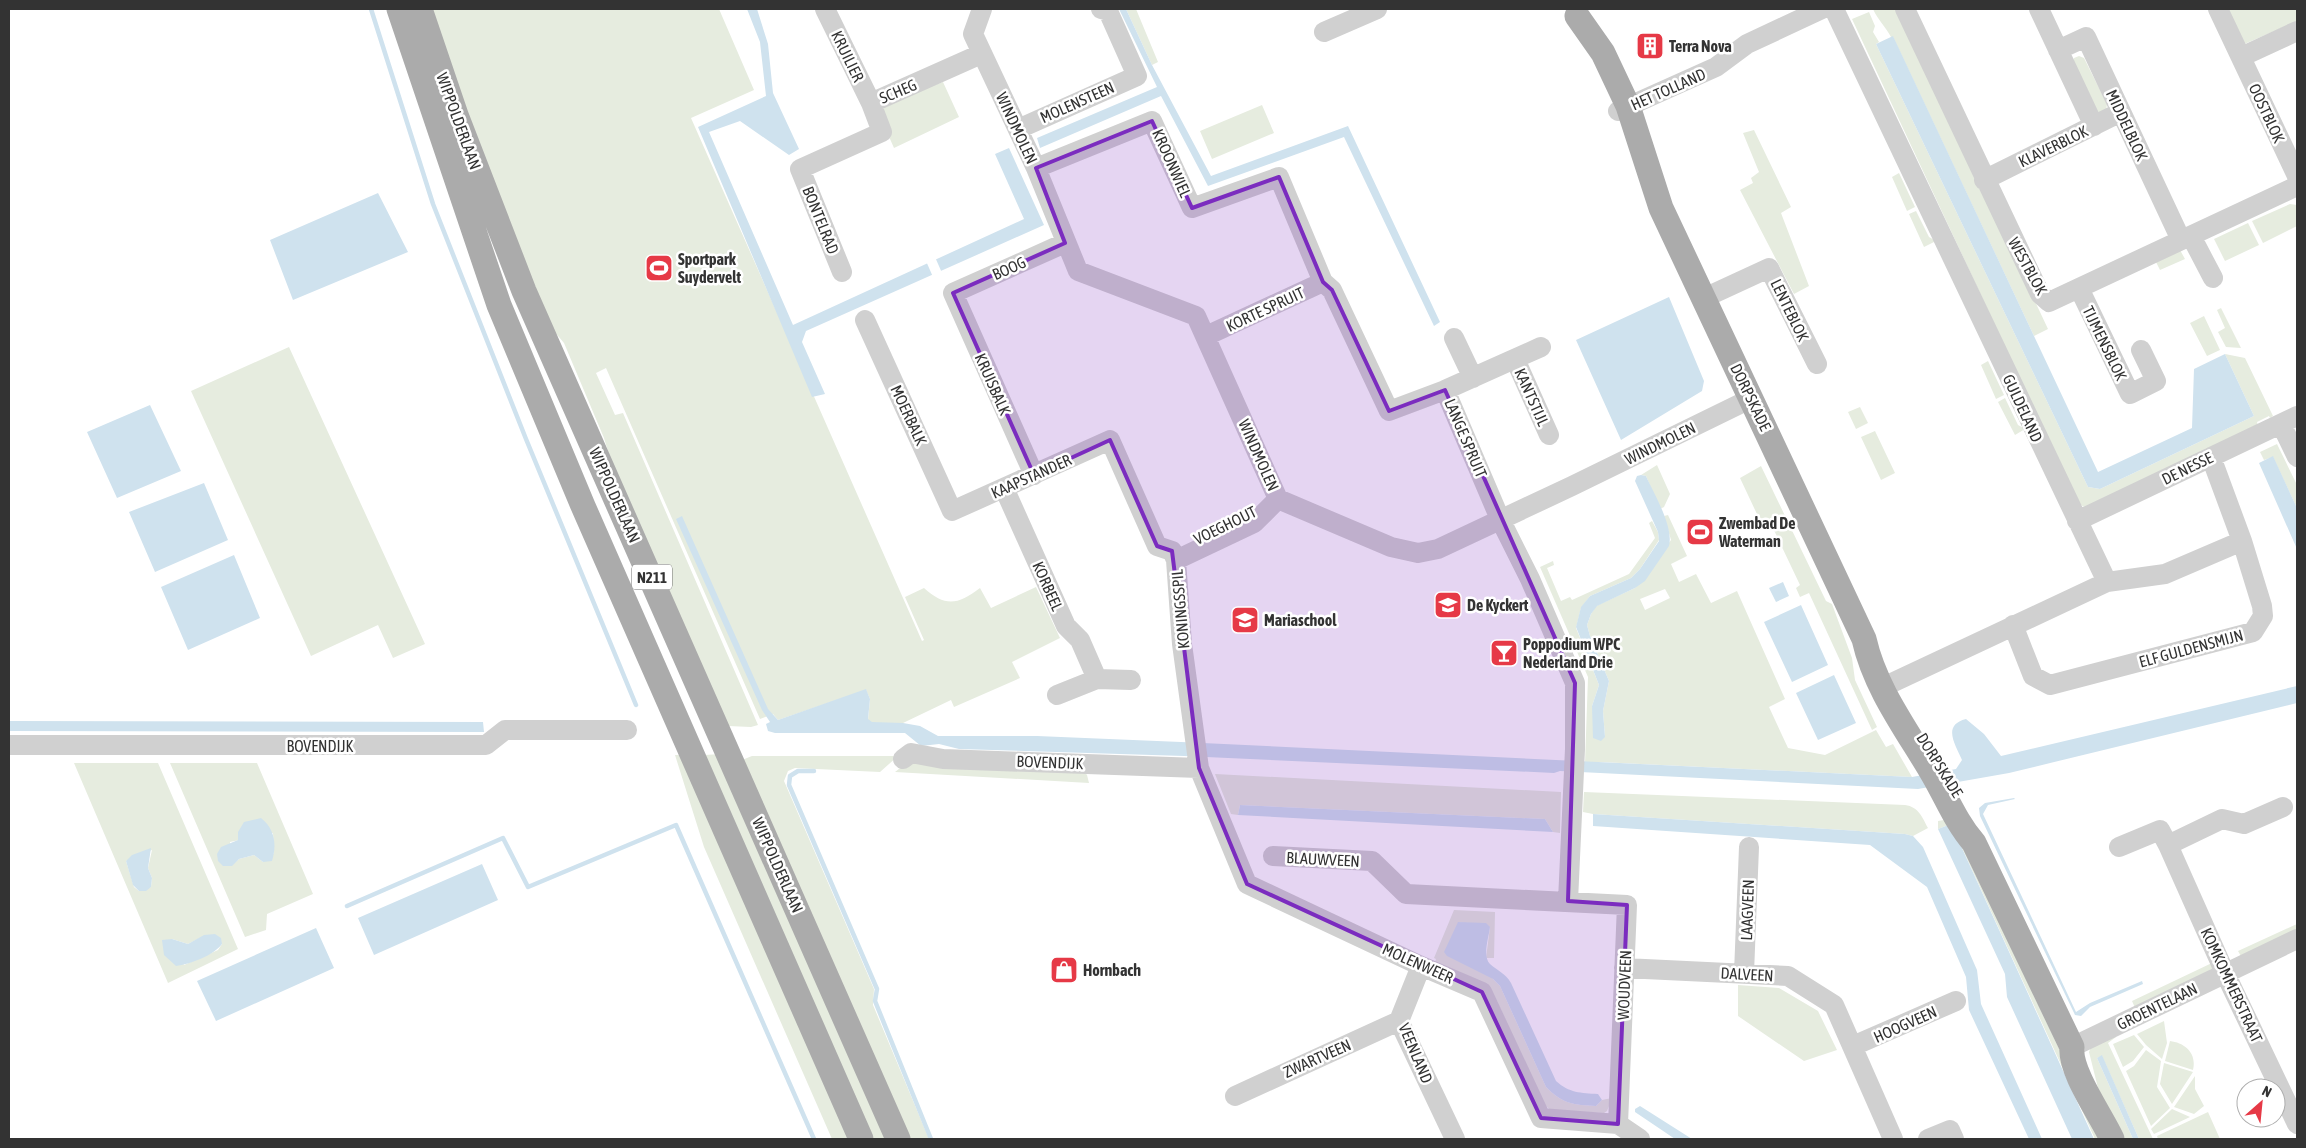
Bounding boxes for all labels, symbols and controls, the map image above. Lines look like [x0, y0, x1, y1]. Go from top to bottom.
street label: KRUILIER [828, 28, 868, 84]
building icon: Terra Nova [1635, 31, 1665, 61]
place label: Terra Nova [1669, 37, 1732, 55]
street label: HET TOLLAND [1628, 64, 1708, 113]
street label: WIPPOLDERLAAN [433, 70, 485, 172]
street label: SCHEG [877, 75, 919, 107]
street label: MOLENSTEEN [1037, 78, 1117, 126]
street label: OOSTBLOK [2246, 81, 2289, 146]
street label: MIDDELBLOK [2103, 87, 2151, 164]
street label: WINDMOLEN [993, 89, 1041, 167]
street label: KLAVERBLOK [2015, 121, 2091, 170]
street label: KROONWIEL [1149, 126, 1195, 201]
street label: BONTELRAD [799, 184, 843, 256]
street label: WESTBLOK [2005, 234, 2051, 298]
place label: Sportpark Suydervelt [678, 250, 741, 286]
sports icon: Sportpark Suydervelt [644, 253, 674, 283]
street label: BOOG [989, 253, 1029, 283]
street label: LENTEBLOK [1767, 276, 1813, 344]
street label: KORTE SPRUIT [1223, 283, 1307, 335]
street label: TIJMENSBLOK [2079, 303, 2131, 383]
street label: KRUISBALK [971, 350, 1015, 418]
street label: DORPSKADE [1727, 361, 1775, 434]
street label: KANTSTIJL [1511, 365, 1553, 429]
street label: GULDELAND [2000, 371, 2046, 445]
street label: MOERBALK [887, 382, 931, 448]
street label: LANGE SPRUIT [1441, 396, 1491, 480]
street label: WINDMOLEN [1235, 416, 1283, 494]
street label: WINDMOLEN [1622, 418, 1698, 468]
street label: WIPPOLDERLAAN [586, 445, 644, 545]
street label: DE NESSE [2159, 448, 2216, 488]
street label: KAAPSTANDER [988, 450, 1074, 502]
street label: VOEGHOUT [1191, 502, 1259, 548]
place label: Zwembad De Waterman [1718, 514, 1795, 550]
sports icon: Zwembad De Waterman [1685, 517, 1715, 547]
street label: KORBEEL [1029, 559, 1067, 614]
road number: N211 [632, 564, 672, 590]
street label: KONINGSSPIL [1167, 568, 1192, 649]
school or university icon: De Kyckert [1433, 590, 1463, 620]
place label: De Kyckert [1467, 596, 1529, 614]
school or university icon: Mariaschool [1230, 605, 1260, 635]
place label: Mariaschool [1264, 611, 1337, 629]
street label: ELF GULDENSMIJN [2137, 625, 2245, 671]
place label: Poppodium WPC Nederland Drie [1523, 635, 1621, 671]
bar icon: Poppodium WPC Nederland Drie [1489, 638, 1519, 668]
street label: DORPSKADE [1913, 730, 1967, 801]
street label: BOVENDIJK [287, 737, 354, 755]
street label: BOVENDIJK [1016, 752, 1084, 772]
street label: WIPPOLDERLAAN [749, 815, 807, 915]
street label: BLAUWVEEN [1286, 848, 1360, 870]
street label: LAAGVEEN [1737, 879, 1757, 941]
street label: KOMKOMMERSTRAAT [2198, 925, 2266, 1045]
street label: MOLENWEER [1380, 939, 1456, 987]
street label: WOUDVEEN [1614, 950, 1634, 1020]
shop icon: Hornbach [1049, 955, 1079, 985]
place label: Hornbach [1083, 961, 1141, 979]
street label: DALVEEN [1720, 964, 1774, 984]
street label: GROENTELAAN [2114, 979, 2200, 1033]
street label: HOOGVEEN [1871, 1002, 1939, 1046]
street label: VEENLAND [1395, 1020, 1437, 1086]
street label: ZWARTVEEN [1280, 1035, 1354, 1081]
north arrow [2236, 1078, 2286, 1128]
text: N [2260, 1082, 2274, 1100]

